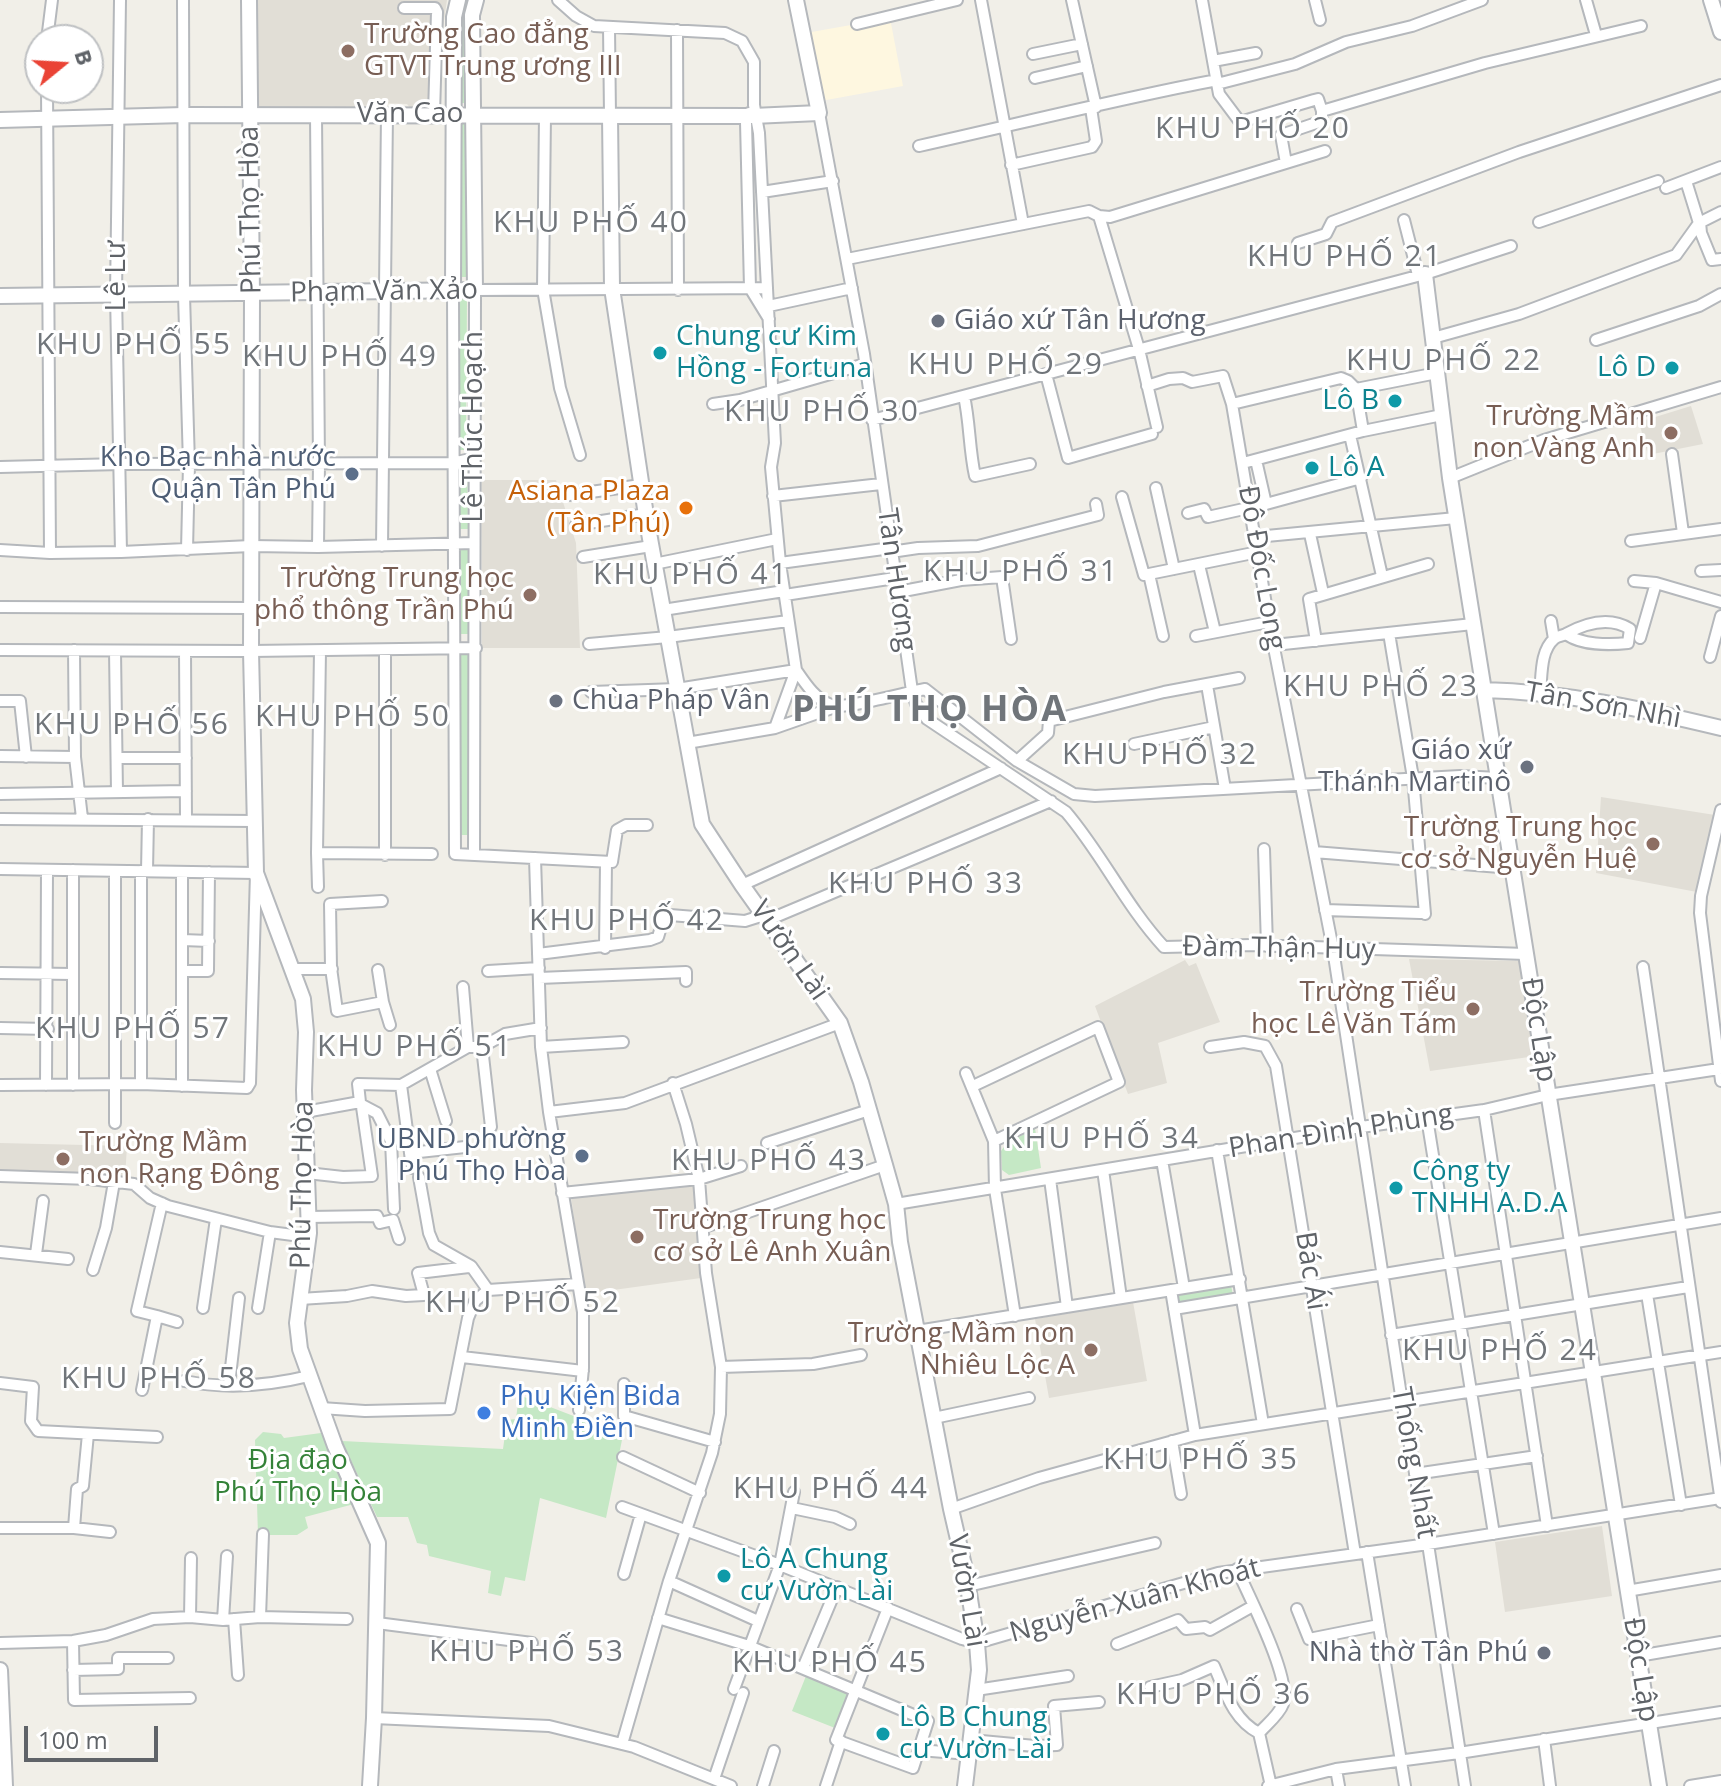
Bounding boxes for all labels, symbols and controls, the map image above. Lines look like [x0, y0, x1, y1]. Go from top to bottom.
place label: Trường Cao đẳng GTVT Trung ương III [364, 18, 622, 84]
north arrow [24, 24, 104, 104]
marker: Trường Cao đẳng GTVT Trung ương III [339, 42, 357, 60]
text: B [68, 46, 101, 69]
street label: Văn Cao [357, 97, 463, 131]
district label: KHU PHỐ 20 [1155, 111, 1351, 147]
street label: Phú Thọ Hòa [233, 126, 269, 294]
district label: KHU PHỐ 40 [493, 205, 689, 241]
district label: KHU PHỐ 21 [1247, 239, 1443, 275]
street label: Lê Lư [100, 241, 134, 311]
street label: Phạm Văn Xảo [290, 274, 478, 310]
place label: Giáo xứ Tân Hương [954, 304, 1206, 338]
marker: Giáo xứ Tân Hương [929, 312, 947, 330]
place label: Chung cư Kim Hồng - Fortuna [676, 320, 872, 386]
district label: KHU PHỐ 55 [36, 327, 232, 363]
street label: Lê Thúc Hoạch [457, 331, 491, 523]
district label: KHU PHỐ 49 [242, 339, 438, 375]
district label: KHU PHỐ 22 [1346, 343, 1542, 379]
marker: Chung cư Kim Hồng - Fortuna [651, 344, 669, 362]
district label: KHU PHỐ 29 [908, 347, 1104, 383]
place label: Lô D [1597, 351, 1656, 385]
marker: Lô D [1663, 359, 1681, 377]
place label: Lô B [1322, 384, 1379, 418]
marker: Lô B [1386, 392, 1404, 410]
district label: KHU PHỐ 30 [724, 394, 920, 430]
place label: Trường Mầm non Vàng Anh [1473, 400, 1655, 466]
marker: Trường Mầm non Vàng Anh [1662, 424, 1680, 442]
place label: Kho Bạc nhà nước Quận Tân Phú [100, 441, 336, 507]
place label: Lô A [1328, 451, 1384, 485]
marker: Lô A [1303, 459, 1321, 477]
marker: Kho Bạc nhà nước Quận Tân Phú [343, 465, 361, 483]
place label: Asiana Plaza (Tân Phú) [508, 475, 670, 541]
street label: Đô Đốc Long [1230, 483, 1292, 653]
marker: Asiana Plaza (Tân Phú) [677, 499, 695, 517]
street label: Tân Hương [869, 506, 923, 654]
district label: KHU PHỐ 31 [923, 554, 1119, 590]
district label: KHU PHỐ 41 [593, 557, 789, 593]
place label: Trường Trung học phổ thông Trần Phú [254, 562, 514, 628]
marker: Trường Trung học phổ thông Trần Phú [521, 586, 539, 604]
district label: KHU PHỐ 23 [1283, 669, 1479, 705]
street label: Tân Sơn Nhì [1522, 676, 1684, 736]
place label: Chùa Pháp Vân [572, 684, 770, 718]
district label: PHÚ THỌ HÒA [792, 689, 1068, 733]
marker: Chùa Pháp Vân [547, 692, 565, 710]
district label: KHU PHỐ 50 [255, 699, 451, 735]
district label: KHU PHỐ 56 [34, 707, 230, 743]
place label: Giáo xứ Thánh Martinô [1318, 734, 1511, 800]
district label: KHU PHỐ 32 [1062, 737, 1258, 773]
marker: Giáo xứ Thánh Martinô [1518, 758, 1536, 776]
place label: Trường Trung học cơ sở Nguyễn Huệ [1400, 811, 1637, 877]
marker: Trường Trung học cơ sở Nguyễn Huệ [1644, 835, 1662, 853]
district label: KHU PHỐ 33 [828, 866, 1024, 902]
street label: Vườn Lài [743, 895, 835, 1007]
district label: KHU PHỐ 42 [529, 903, 725, 939]
street label: Đàm Thận Huy [1182, 931, 1376, 967]
street label: Độc Lập [1513, 975, 1563, 1085]
place label: Trường Tiểu học Lê Văn Tám [1251, 976, 1457, 1042]
marker: Trường Tiểu học Lê Văn Tám [1464, 1000, 1482, 1018]
district label: KHU PHỐ 57 [35, 1011, 231, 1047]
district label: KHU PHỐ 51 [317, 1029, 513, 1065]
street label: Phan Đình Phùng [1226, 1098, 1456, 1166]
street label: Phú Thọ Hòa [285, 1101, 321, 1269]
district label: KHU PHỐ 34 [1004, 1121, 1200, 1157]
place label: UBND phường Phú Thọ Hòa [376, 1123, 566, 1189]
place label: Trường Mầm non Rạng Đông [79, 1126, 279, 1192]
district label: KHU PHỐ 43 [671, 1143, 867, 1179]
marker: UBND phường Phú Thọ Hòa [573, 1147, 591, 1165]
marker: Trường Mầm non Rạng Đông [54, 1150, 72, 1168]
place label: Công ty TNHH A.D.A [1412, 1155, 1568, 1221]
marker: Công ty TNHH A.D.A [1387, 1179, 1405, 1197]
place label: Trường Trung học cơ sở Lê Anh Xuân [653, 1204, 892, 1270]
marker: Trường Trung học cơ sở Lê Anh Xuân [628, 1228, 646, 1246]
street label: Bác Ái [1287, 1229, 1333, 1313]
district label: KHU PHỐ 52 [425, 1285, 621, 1321]
place label: Trường Mầm non Nhiêu Lộc A [848, 1317, 1075, 1383]
district label: KHU PHỐ 24 [1402, 1333, 1598, 1369]
marker: Trường Mầm non Nhiêu Lộc A [1082, 1341, 1100, 1359]
district label: KHU PHỐ 58 [61, 1361, 257, 1397]
place label: Phụ Kiện Bida Minh Điền [500, 1380, 681, 1446]
street label: Thống Nhất [1383, 1385, 1443, 1541]
marker: Phụ Kiện Bida Minh Điền [475, 1404, 493, 1422]
district label: KHU PHỐ 35 [1103, 1442, 1299, 1478]
park label: Địa đạo Phú Thọ Hòa [214, 1444, 382, 1510]
district label: KHU PHỐ 44 [733, 1471, 929, 1507]
street label: Vườn Lài [940, 1532, 992, 1650]
place label: Lô A Chung cư Vườn Lài [740, 1543, 893, 1609]
street label: Nguyễn Xuân Khoát [1006, 1551, 1264, 1651]
marker: Lô A Chung cư Vườn Lài [715, 1567, 733, 1585]
street label: Độc Lập [1615, 1615, 1665, 1725]
district label: KHU PHỐ 53 [429, 1634, 625, 1670]
place label: Nhà thờ Tân Phú [1309, 1636, 1528, 1670]
marker: Nhà thờ Tân Phú [1535, 1644, 1553, 1662]
district label: KHU PHỐ 45 [732, 1645, 928, 1681]
district label: KHU PHỐ 36 [1116, 1677, 1312, 1713]
place label: Lô B Chung cư Vườn Lài [899, 1701, 1052, 1767]
scale bar [28, 1710, 162, 1760]
text: 100 m [38, 1723, 108, 1756]
marker: Lô B Chung cư Vườn Lài [874, 1725, 892, 1743]

